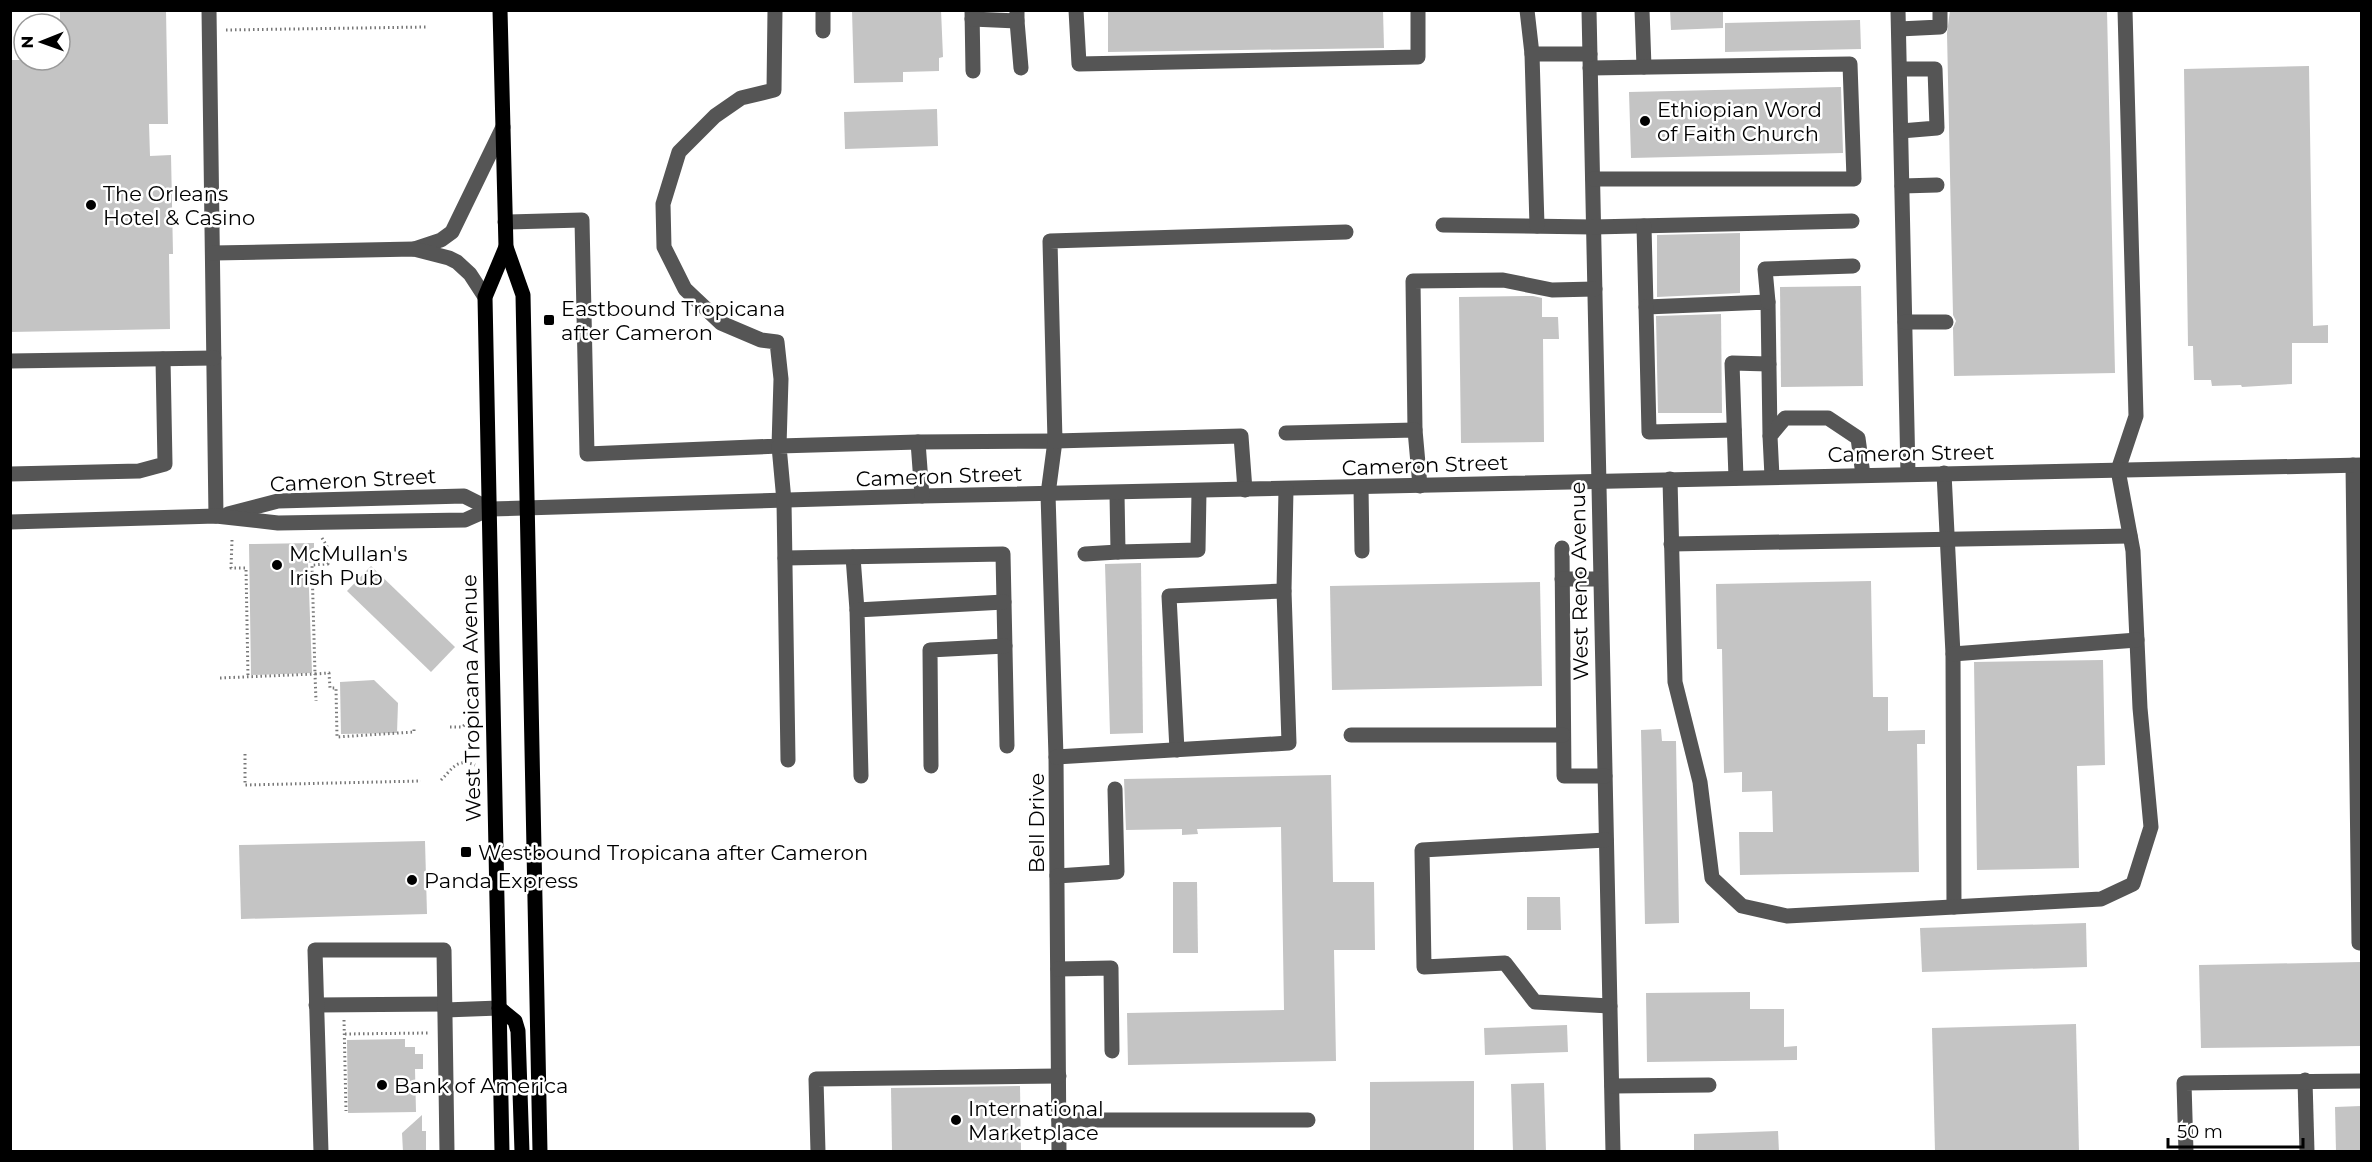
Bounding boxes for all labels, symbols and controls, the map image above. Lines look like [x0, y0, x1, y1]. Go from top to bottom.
north arrow [12, 12, 72, 72]
text: N [18, 36, 37, 49]
place label: Ethiopian Word of Faith Church [1657, 97, 1822, 146]
marker: Ethiopian Word of Faith Church [1638, 114, 1652, 128]
place label: The Orleans Hotel & Casino [103, 181, 255, 230]
marker: The Orleans Hotel & Casino [84, 198, 98, 212]
place label: Eastbound Tropicana after Cameron [561, 296, 785, 345]
marker: Eastbound Tropicana after Cameron [542, 313, 556, 327]
street label: Cameron Street [1827, 439, 1995, 467]
street label: Cameron Street [1341, 450, 1509, 480]
street label: Cameron Street [855, 461, 1023, 491]
street label: Cameron Street [269, 463, 437, 497]
street label: West Reno Avenue [1565, 481, 1593, 681]
place label: McMullan's Irish Pub [289, 541, 407, 590]
marker: McMullan's Irish Pub [270, 558, 284, 572]
street label: West Tropicana Avenue [456, 574, 486, 822]
street label: Bell Drive [1024, 773, 1049, 873]
place label: Westbound Tropicana after Cameron [478, 840, 868, 865]
marker: Westbound Tropicana after Cameron [459, 845, 473, 859]
place label: Panda Express [424, 868, 578, 893]
marker: Panda Express [405, 873, 419, 887]
place label: Bank of America [394, 1073, 568, 1098]
marker: Bank of America [375, 1078, 389, 1092]
place label: International Marketplace [968, 1096, 1104, 1145]
scale bar [2168, 1111, 2303, 1149]
marker: International Marketplace [949, 1113, 963, 1127]
text: 50 m [2177, 1121, 2223, 1143]

